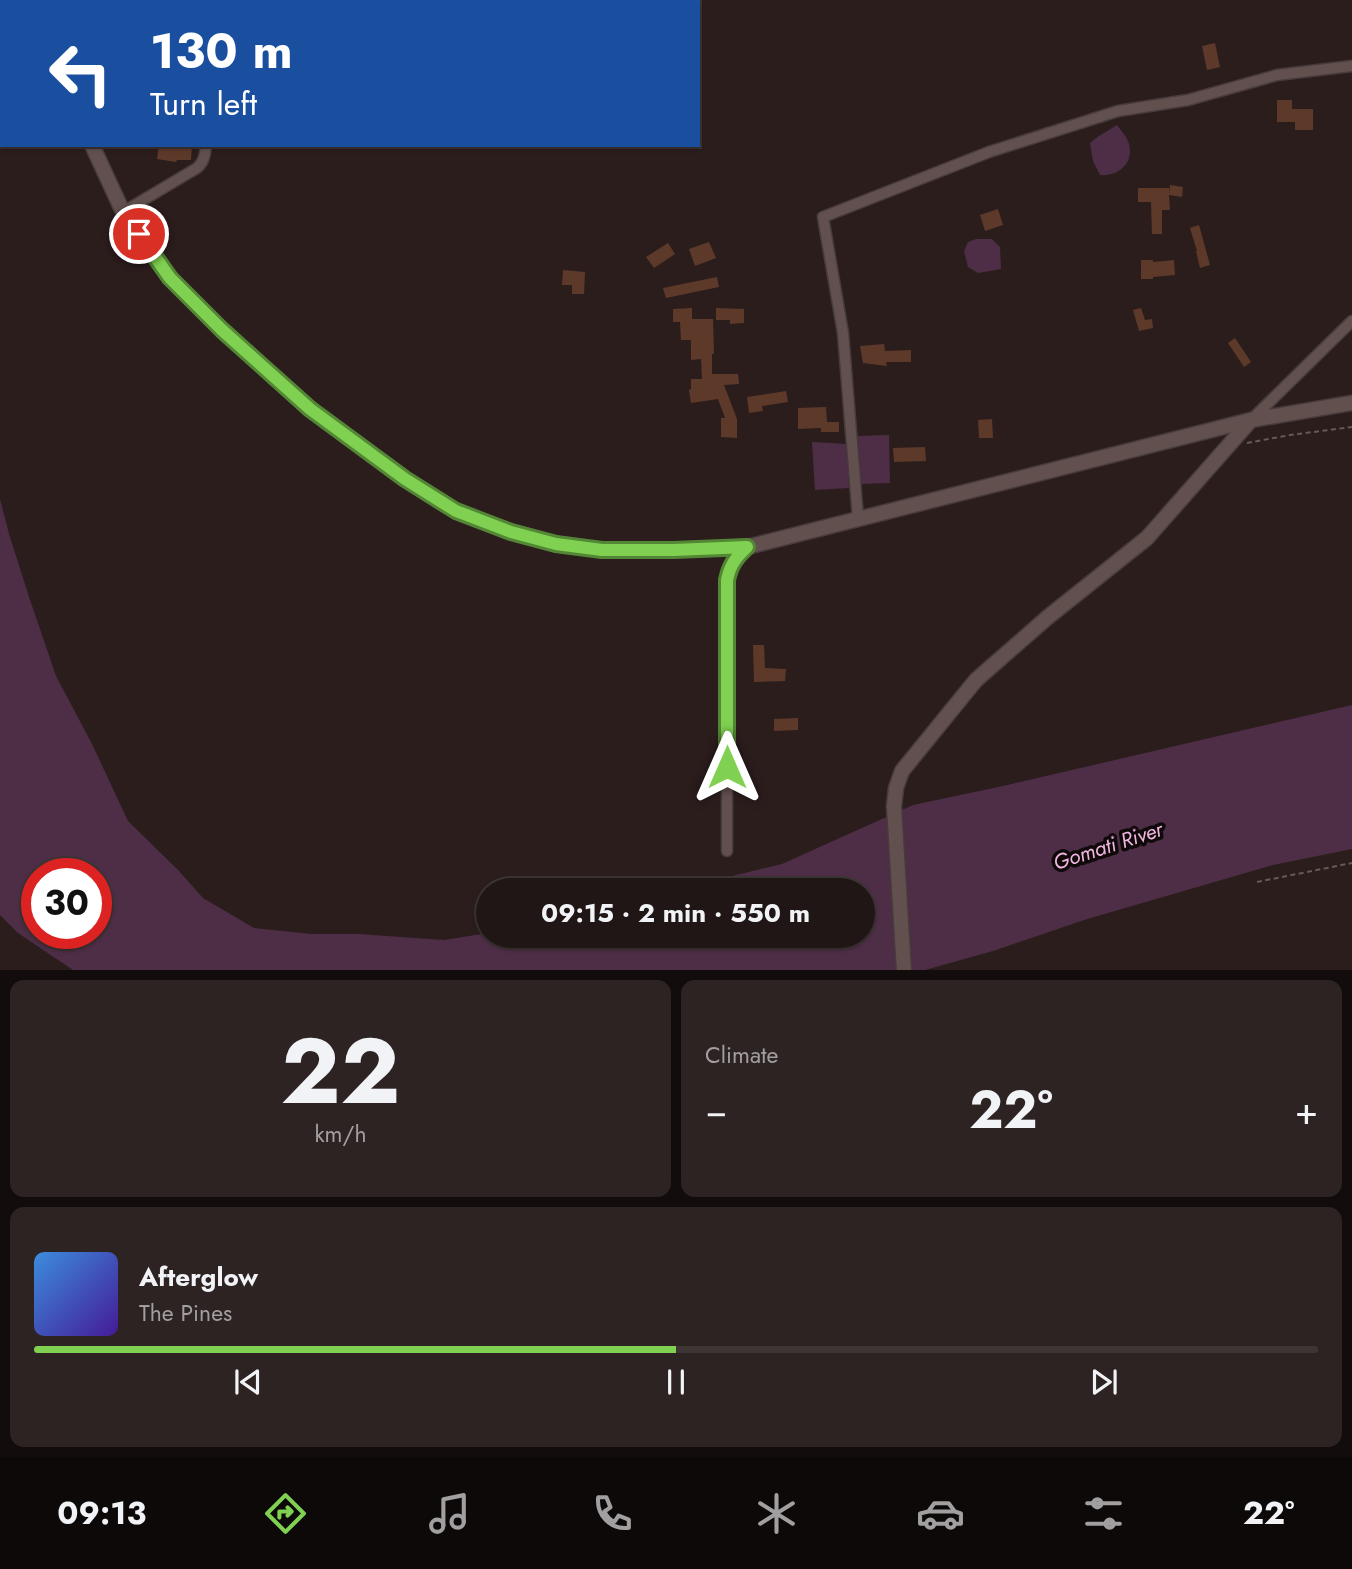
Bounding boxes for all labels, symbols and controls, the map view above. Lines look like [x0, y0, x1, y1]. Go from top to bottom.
text: 130 m [150, 16, 293, 86]
icon: left [35, 28, 126, 119]
text: Turn left [150, 81, 257, 127]
pin [109, 204, 169, 264]
icon: arrive [120, 215, 158, 253]
position arrow [690, 730, 764, 804]
water label: Gomati River [1049, 814, 1168, 878]
speed limit sign: 30 [21, 858, 112, 949]
text: 09:15 · 2 min · 550 m [541, 894, 810, 932]
text: 22 [281, 1006, 400, 1137]
text: Climate [705, 1038, 778, 1072]
text: 22° [969, 1072, 1053, 1148]
text: − [705, 1083, 727, 1138]
text: + [1295, 1083, 1318, 1138]
text: km/h [315, 1117, 366, 1151]
text: Afterglow [139, 1258, 258, 1296]
text: The Pines [139, 1296, 232, 1330]
icon: previous [229, 1363, 267, 1401]
icon: pause [657, 1363, 695, 1401]
icon: next [1085, 1363, 1123, 1401]
icon: directions [261, 1489, 310, 1538]
icon: music [425, 1489, 474, 1538]
icon: phone [588, 1489, 637, 1538]
icon: climate [752, 1489, 801, 1538]
icon: car [916, 1489, 965, 1538]
icon: filters [1079, 1489, 1128, 1538]
text: 09:13 [57, 1490, 146, 1536]
text: 22° [1243, 1490, 1295, 1536]

